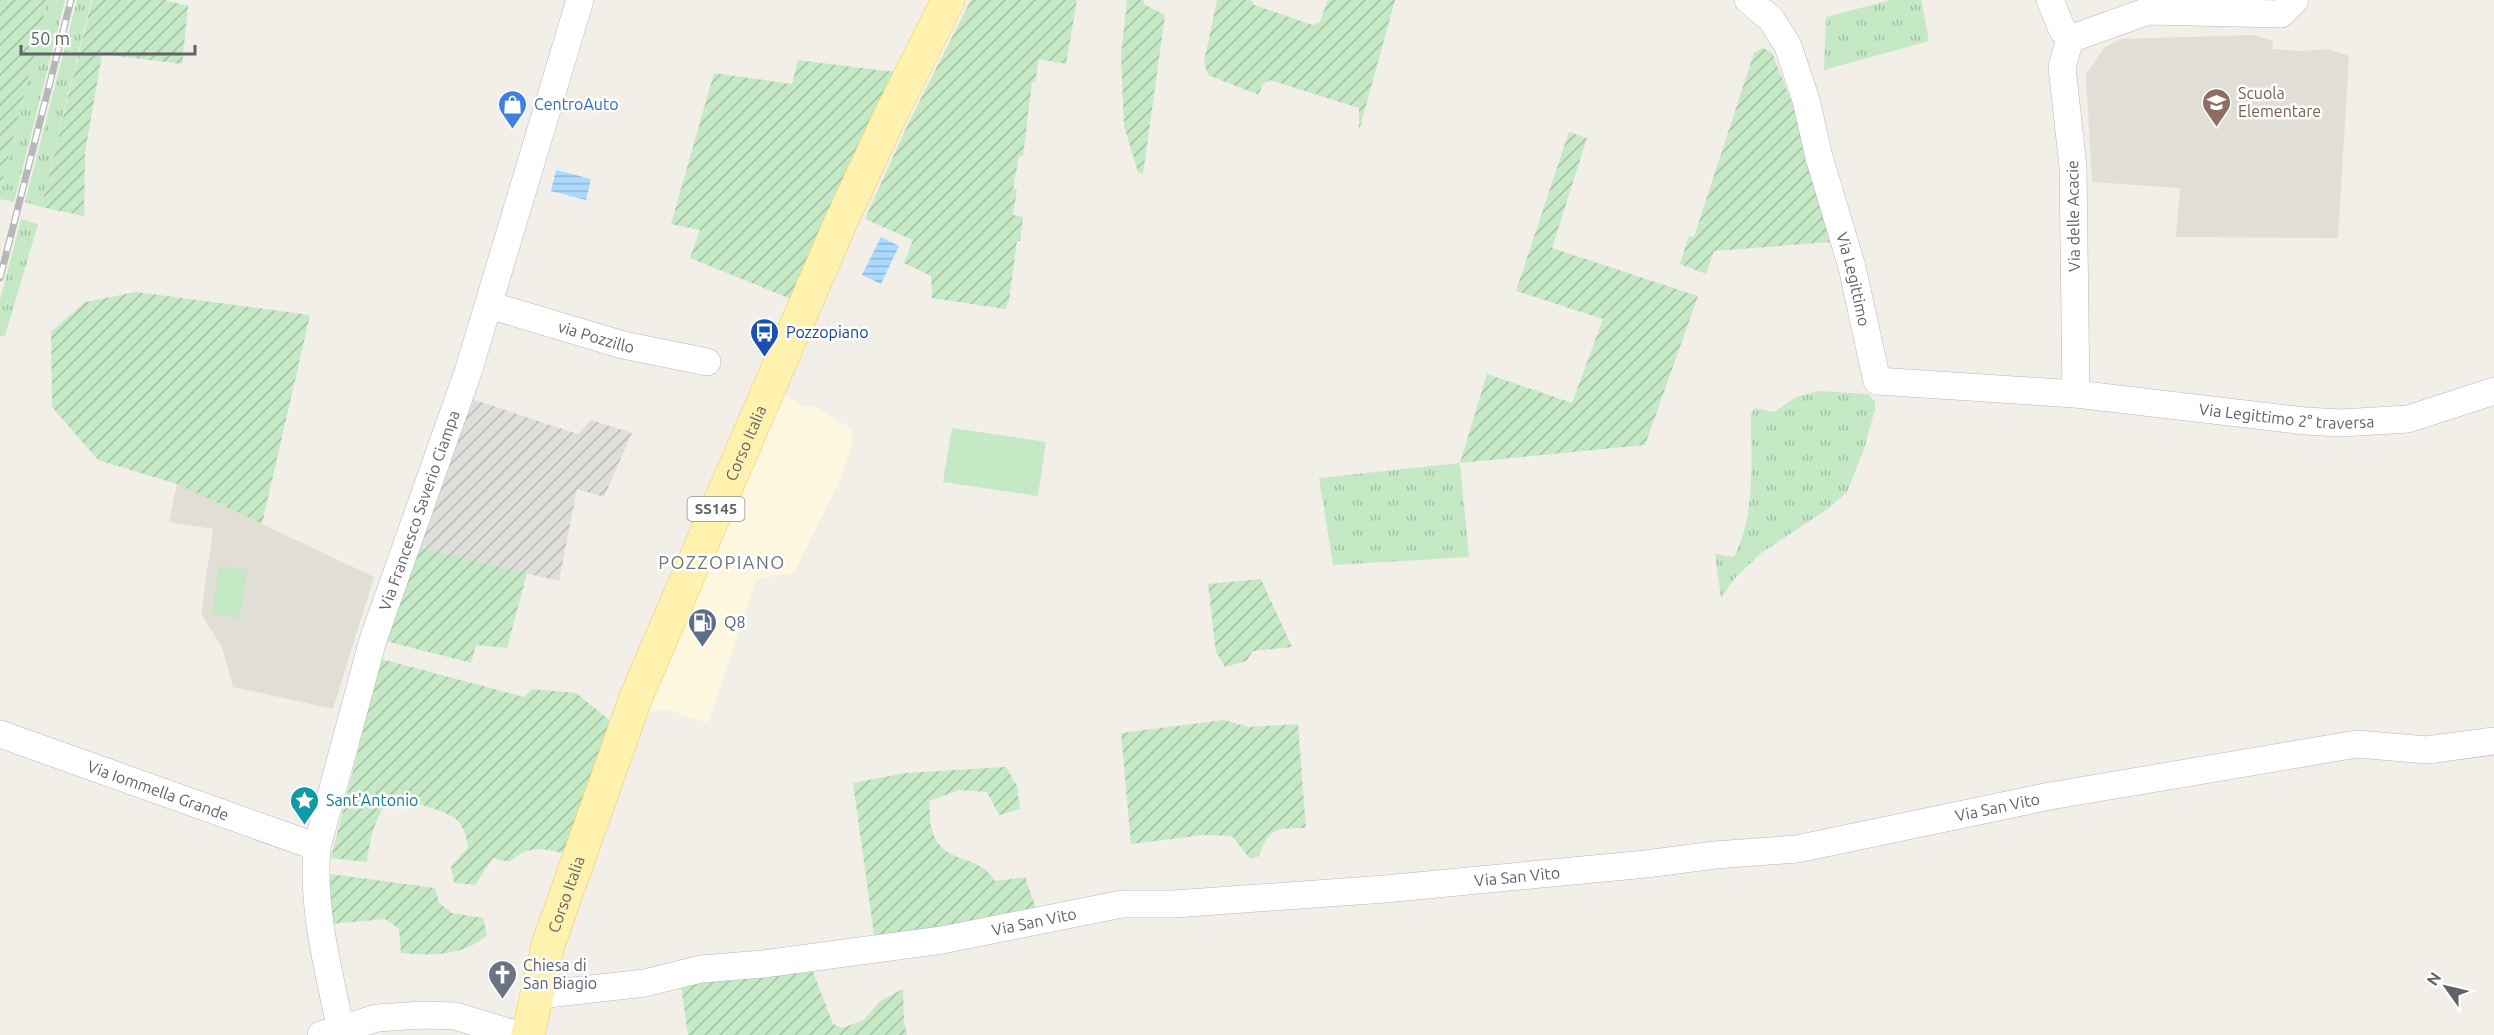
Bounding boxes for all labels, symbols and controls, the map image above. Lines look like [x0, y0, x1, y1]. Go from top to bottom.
scale bar [21, 18, 195, 56]
text: 50 m [30, 28, 70, 48]
place label: Scuola Elementare [2238, 84, 2321, 120]
school or university icon: Scuola Elementare [2201, 86, 2233, 128]
shop icon: CentroAuto [497, 88, 529, 130]
place label: CentroAuto [534, 95, 619, 113]
street label: Via delle Acacie [2063, 160, 2083, 272]
street label: Via Legittimo [1833, 230, 1874, 328]
bus stop icon: Pozzopiano [749, 316, 781, 358]
street label: via Pozzillo [556, 317, 636, 356]
place label: Pozzopiano [786, 323, 869, 341]
street label: Via Legittimo 2° traversa [2198, 400, 2375, 432]
street label: Corso Italia [721, 403, 770, 483]
street label: Via Francesco Saverio Ciampa [375, 408, 463, 613]
road number: SS145 [688, 497, 744, 521]
district label: POZZOPIANO [658, 552, 786, 572]
fuel station icon: Q8 [687, 606, 719, 648]
place label: Q8 [724, 613, 745, 631]
street label: Via Iommella Grande [85, 757, 231, 824]
place icon: Sant'Antonio [289, 784, 321, 826]
street label: Via San Vito [1953, 789, 2041, 825]
place label: Sant'Antonio [326, 791, 418, 809]
street label: Corso Italia [544, 853, 588, 935]
street label: Via San Vito [1473, 863, 1561, 889]
street label: Via San Vito [990, 904, 1078, 939]
place label: Chiesa di San Biagio [523, 956, 597, 992]
north arrow [2416, 957, 2476, 1017]
church icon: Chiesa di San Biagio [486, 958, 518, 1000]
text: N [2423, 969, 2444, 989]

